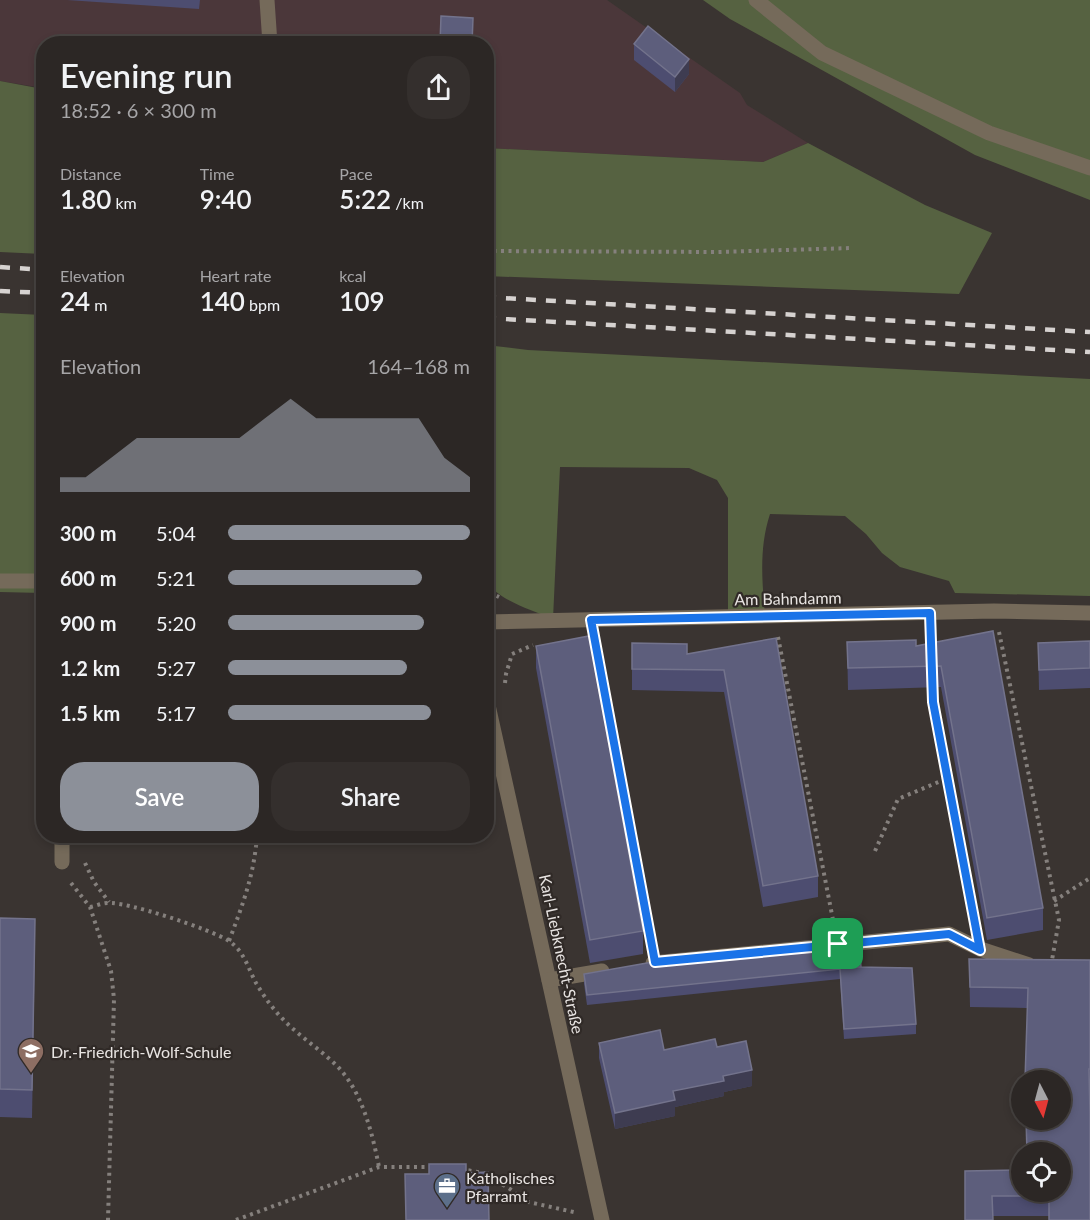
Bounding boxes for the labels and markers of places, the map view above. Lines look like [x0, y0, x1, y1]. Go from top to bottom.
pin [812, 918, 863, 969]
school or university icon: Dr.-Friedrich-Wolf-Schule [16, 1036, 46, 1074]
place label: Dr.-Friedrich-Wolf-Schule [51, 1042, 231, 1061]
place label: Katholisches Pfarramt [466, 1168, 555, 1205]
office icon: Katholisches Pfarramt [432, 1171, 462, 1209]

